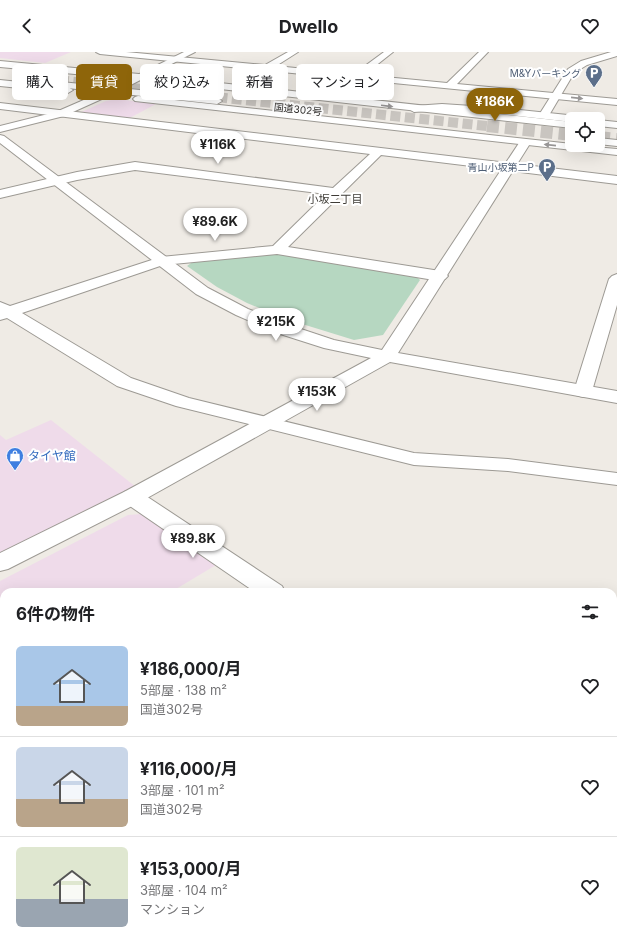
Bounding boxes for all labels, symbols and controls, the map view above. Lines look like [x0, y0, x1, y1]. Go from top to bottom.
icon: back [16, 15, 38, 37]
icon: heart [579, 15, 601, 37]
text: Dwello [279, 16, 338, 37]
parking icon: M&Yパーキング [584, 63, 604, 88]
chip: 購入 [12, 64, 68, 100]
chip: 賃貸 [76, 64, 132, 100]
chip: 絞り込み [140, 64, 224, 100]
chip: 新着 [232, 64, 288, 100]
chip: マンション [296, 64, 394, 100]
place label: M&Yパーキング [510, 67, 581, 79]
pin: ¥186K [467, 88, 523, 122]
text: ¥186K [475, 93, 515, 109]
one-way arrow [571, 94, 583, 101]
street label: 国道302号 [273, 100, 323, 118]
one-way arrow [381, 103, 393, 109]
map controls [565, 112, 605, 152]
button: locate [565, 112, 605, 152]
pin: ¥116K [190, 131, 246, 165]
text: ¥116K [200, 136, 236, 152]
one-way arrow [544, 142, 556, 148]
parking icon: 青山小坂第二P [537, 157, 557, 182]
place label: 青山小坂第二P [468, 161, 534, 173]
district label: 小坂二丁目 [308, 192, 363, 206]
pin: ¥89.6K [182, 208, 248, 242]
text: ¥89.6K [192, 213, 238, 229]
pin: ¥215K [248, 308, 304, 342]
text: ¥215K [257, 313, 295, 329]
pin: ¥153K [289, 378, 345, 412]
text: ¥153K [297, 383, 337, 399]
shop icon: タイヤ館 [5, 446, 25, 471]
place label: タイヤ館 [28, 448, 76, 463]
pin: ¥89.8K [160, 525, 226, 559]
text: ¥89.8K [170, 530, 216, 546]
icon: filters [579, 601, 601, 623]
text: 6件の物件 [16, 604, 95, 624]
text: ¥186,000/月 [140, 659, 242, 679]
icon: home [48, 662, 96, 710]
icon: heart [579, 675, 601, 697]
text: 5部屋 · 138 m² [140, 682, 227, 698]
text: 国道302号 [140, 701, 203, 717]
text: ¥116,000/月 [140, 759, 238, 779]
icon: home [48, 763, 96, 811]
icon: heart [579, 776, 601, 798]
text: 3部屋 · 101 m² [140, 782, 225, 798]
text: 国道302号 [140, 801, 203, 817]
text: ¥153,000/月 [140, 859, 242, 879]
icon: home [48, 863, 96, 911]
icon: heart [579, 876, 601, 898]
text: 3部屋 · 104 m² [140, 882, 228, 898]
text: マンション [140, 901, 205, 917]

